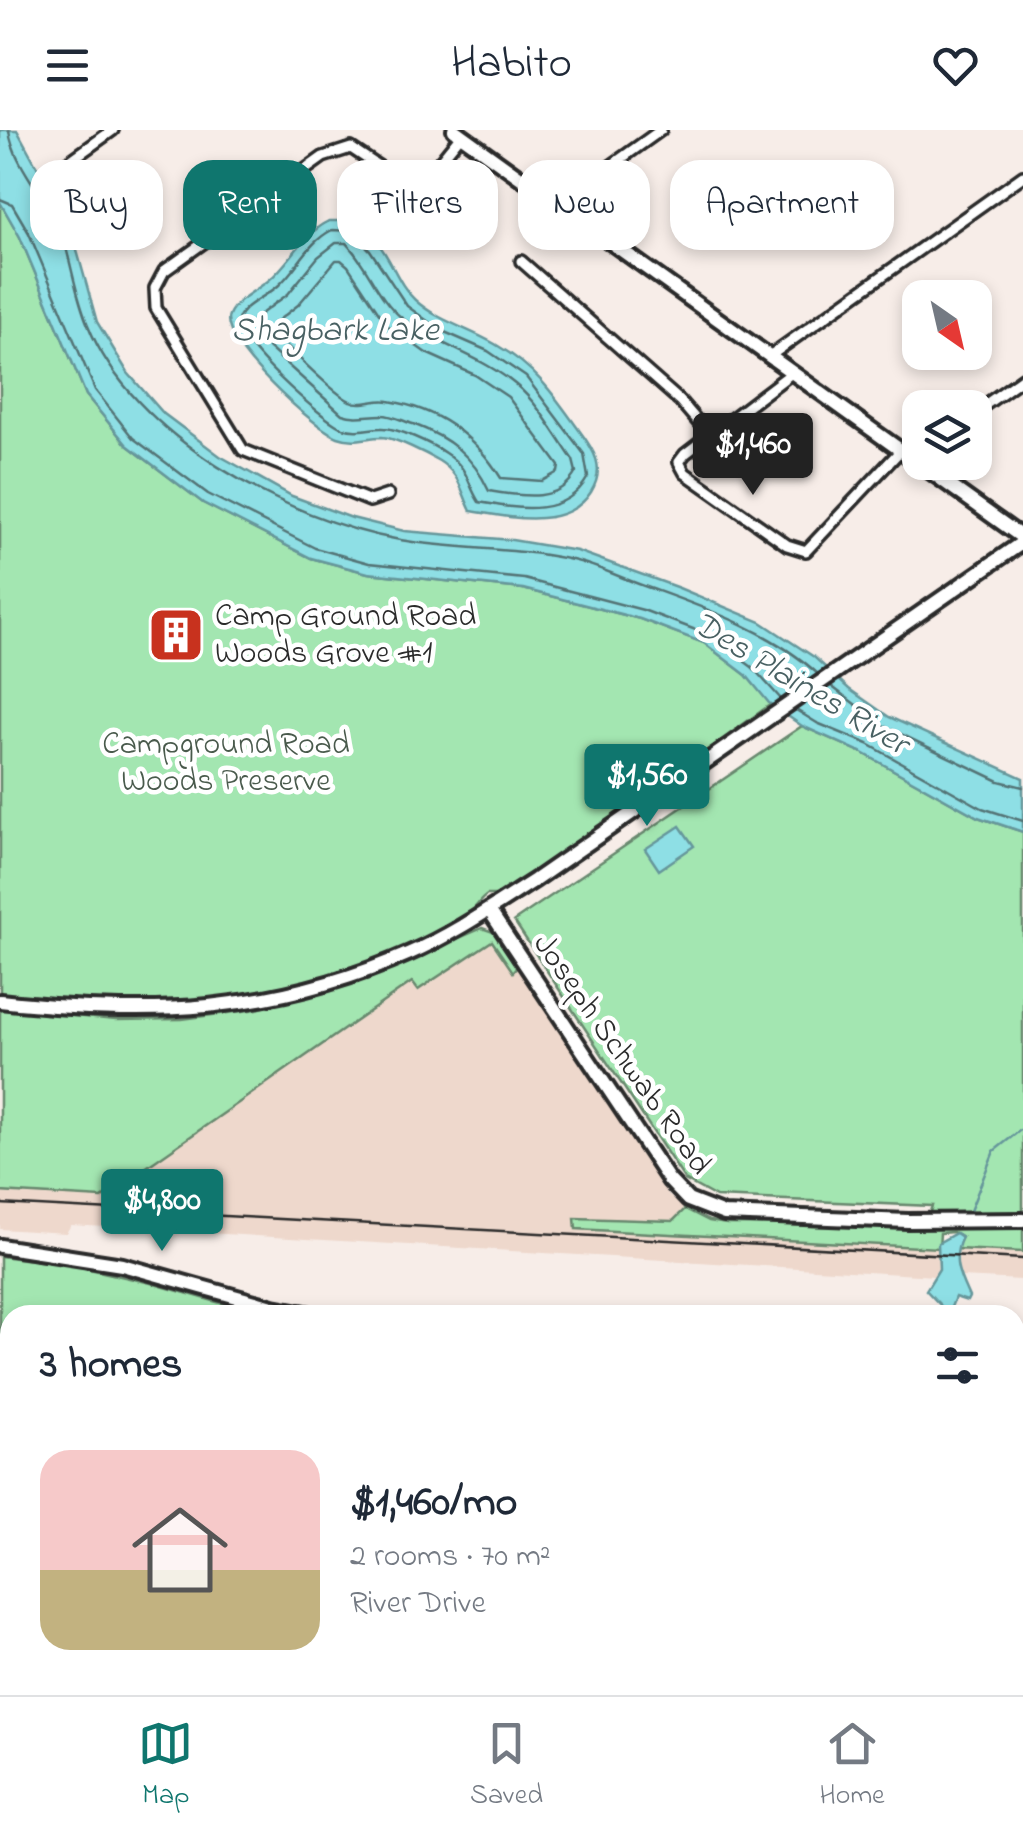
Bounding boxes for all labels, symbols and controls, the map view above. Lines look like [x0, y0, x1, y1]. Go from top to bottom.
text: Habito [451, 32, 572, 98]
icon: menu [40, 38, 95, 93]
icon: heart [928, 38, 983, 93]
chip: Buy [30, 160, 163, 250]
chip: Rent [183, 160, 317, 250]
chip: Filters [337, 160, 498, 250]
chip: New [518, 160, 650, 250]
chip: Apartment [670, 160, 894, 250]
north arrow [902, 280, 992, 370]
map controls [902, 280, 992, 480]
water label: Shagbark Lake [231, 306, 440, 358]
button: layers [902, 390, 992, 480]
pin: $1,460 [672, 413, 834, 498]
text: $1,460 [715, 422, 791, 469]
place label: Camp Ground Road Woods Grove #1 [215, 594, 476, 678]
water label: Des Plaines River [683, 600, 921, 772]
building icon: Camp Ground Road Woods Grove #1 [146, 605, 206, 665]
park label: Campground Road Woods Preserve [102, 722, 350, 806]
pin: $1,560 [566, 744, 728, 829]
text: $1,560 [606, 753, 688, 800]
street label: Joseph Schwab Road [520, 925, 722, 1185]
pin: $4,800 [81, 1169, 243, 1254]
text: $4,800 [123, 1178, 201, 1225]
text: 3 homes [40, 1335, 182, 1396]
icon: filters [930, 1338, 985, 1393]
text: $1,460/mo [350, 1473, 517, 1534]
icon: home [120, 1490, 240, 1610]
text: 2 rooms · 70 m² [350, 1534, 550, 1581]
text: River Drive [350, 1581, 486, 1628]
tab: Map [138, 1716, 193, 1817]
tab: Saved [470, 1716, 543, 1817]
tab: Home [820, 1716, 885, 1817]

